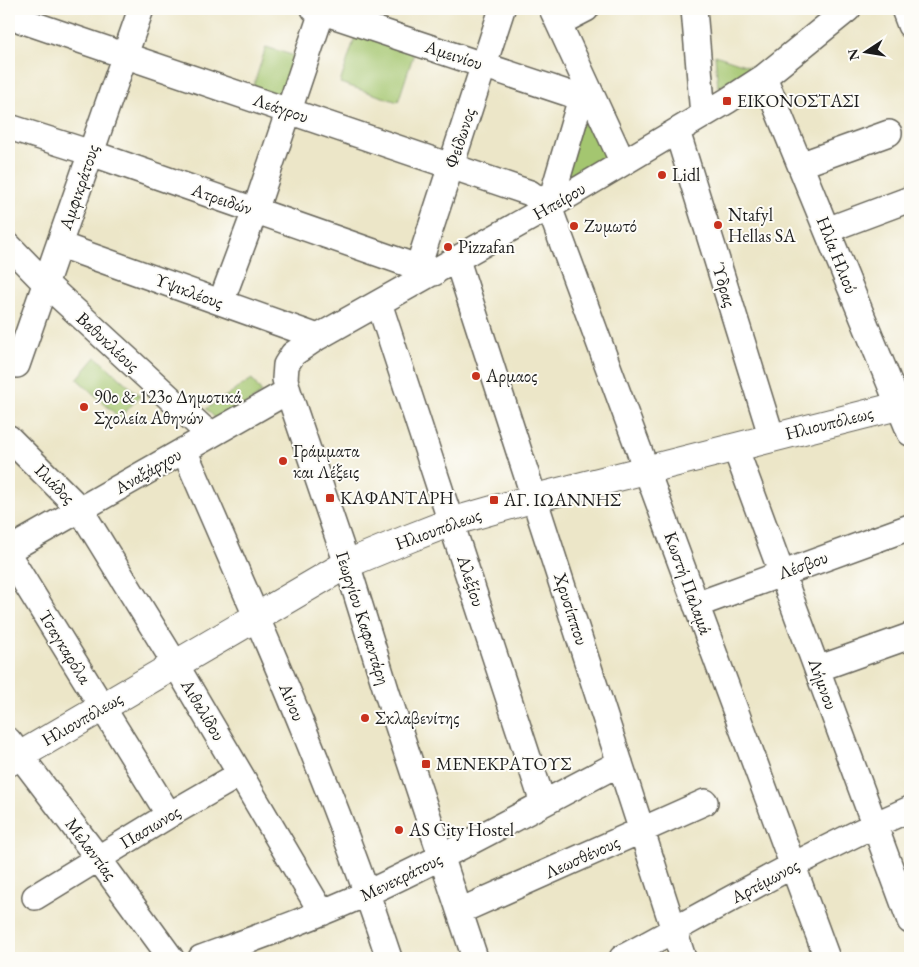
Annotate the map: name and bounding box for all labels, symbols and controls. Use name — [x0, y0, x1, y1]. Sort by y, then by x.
north arrow — [842, 28, 892, 78]
street label: Αμεινίου — [422, 34, 486, 75]
text: N — [843, 47, 863, 62]
street label: Λεάγρου — [250, 87, 312, 128]
place label: ΕΙΚΟΝΟΣΤΑΣΙ — [737, 89, 860, 112]
marker: ΕΙΚΟΝΟΣΤΑΣΙ — [721, 95, 733, 107]
street label: Φείδωνος — [439, 105, 480, 171]
street label: Αμφικράτους — [53, 141, 104, 234]
place label: Lidl — [672, 163, 700, 186]
marker: Lidl — [656, 169, 668, 181]
street label: Ηπείρου — [528, 176, 589, 225]
street label: Ατρειδών — [188, 177, 256, 220]
place label: Ntafyl Hellas SA — [728, 203, 796, 247]
street label: Ηλία Ηλιού — [812, 213, 863, 297]
place label: Ζυμωτό — [584, 214, 637, 237]
marker: Ntafyl Hellas SA — [712, 219, 724, 231]
marker: Ζυμωτό — [568, 220, 580, 232]
place label: Pizzafan — [458, 235, 516, 258]
marker: Pizzafan — [442, 241, 454, 253]
street label: Ύδρας — [707, 259, 742, 310]
street label: Υψικλέους — [152, 267, 227, 314]
street label: Βαθυκλέους — [72, 307, 145, 377]
place label: Αρμαος — [485, 364, 537, 387]
marker: Αρμαος — [470, 370, 482, 382]
place label: 90ο & 123ο Δημοτικά Σχολεία Αθηνών — [94, 385, 242, 429]
marker: 90ο & 123ο Δημοτικά Σχολεία Αθηνών — [78, 401, 90, 413]
street label: Ηλιουπόλεως — [783, 401, 875, 445]
place label: Γράμματα και Λέξεις — [293, 439, 360, 483]
street label: Αναξάρχου — [109, 442, 185, 499]
marker: Γράμματα και Λέξεις — [277, 455, 289, 467]
street label: Ιλιάδος — [30, 459, 80, 509]
place label: ΚΑΦΑΝΤΑΡΗ — [340, 486, 454, 509]
place label: ΑΓ. ΙΩΑΝΝΗΣ — [503, 488, 621, 511]
marker: ΚΑΦΑΝΤΑΡΗ — [324, 492, 336, 504]
marker: ΑΓ. ΙΩΑΝΝΗΣ — [488, 494, 500, 506]
street label: Ηλιουπόλεως — [392, 502, 484, 555]
street label: Κωστή Παλαμά — [659, 528, 718, 638]
street label: Λέσβου — [774, 545, 831, 584]
street label: Γεωργίου Καφαντάρη — [331, 548, 396, 687]
street label: Αλεξίου — [452, 551, 491, 610]
street label: Χρυσίππου — [549, 569, 594, 648]
street label: Τσαγκαρόλα — [34, 605, 98, 689]
street label: Λήμνου — [803, 654, 843, 713]
street label: Αιθαλίδου — [176, 674, 231, 745]
street label: Αίνου — [274, 678, 311, 724]
street label: Ηλιουπόλεως — [37, 686, 126, 751]
place label: Σκλαβενίτης — [375, 706, 460, 729]
marker: Σκλαβενίτης — [359, 712, 371, 724]
place label: ΜΕΝΕΚΡΑΤΟΥΣ — [436, 752, 572, 775]
marker: ΜΕΝΕΚΡΑΤΟΥΣ — [420, 758, 432, 770]
street label: Πασιωνος — [115, 800, 184, 854]
street label: Μελαντίας — [61, 813, 122, 884]
place label: AS City Hostel — [408, 818, 514, 841]
marker: AS City Hostel — [393, 824, 405, 836]
street label: Λεωσθένους — [540, 830, 623, 884]
street label: Μενεκράτους — [356, 847, 446, 906]
street label: Αρτέμωνος — [726, 853, 803, 909]

